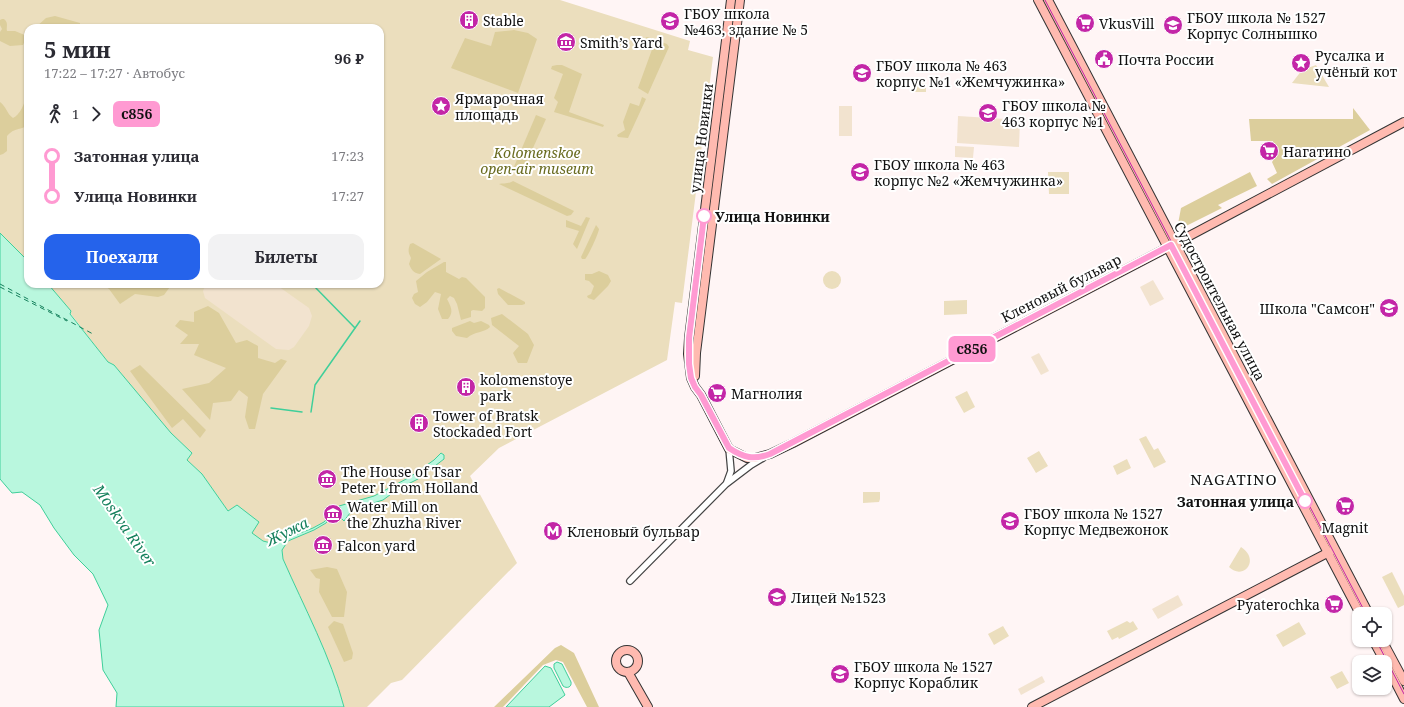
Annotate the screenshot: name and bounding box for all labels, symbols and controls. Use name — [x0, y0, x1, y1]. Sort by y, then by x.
place label: ГБОУ школа №463, здание № 5 — [684, 4, 808, 39]
place label: ГБОУ школа № 1527 Корпус Солнышко — [1187, 8, 1326, 43]
building icon: Stable — [458, 9, 480, 31]
school or university icon: ГБОУ школа №463, здание № 5 — [659, 10, 681, 32]
place label: Stable — [483, 11, 524, 30]
supermarket icon: VkusVill — [1074, 12, 1096, 34]
place label: VkusVill — [1099, 14, 1155, 33]
school or university icon: ГБОУ школа № 1527 Корпус Солнышко — [1162, 14, 1184, 36]
museum icon: Smith’s Yard — [555, 31, 577, 53]
place label: Smith’s Yard — [580, 33, 663, 52]
text: 5 мин — [44, 34, 111, 64]
place label: Русалка и учёный кот — [1315, 46, 1398, 81]
text: 96 ₽ — [334, 48, 364, 68]
public building icon: Почта России — [1093, 48, 1115, 70]
place label: Почта России — [1118, 50, 1214, 69]
place icon: Русалка и учёный кот — [1290, 52, 1312, 74]
place label: ГБОУ школа № 463 корпус №1 «Жемчужинка» — [876, 56, 1065, 91]
school or university icon: ГБОУ школа № 463 корпус №1 «Жемчужинка» — [851, 62, 873, 84]
text: 17:22 – 17:27 · Автобус — [44, 64, 185, 82]
street label: улица Новинки — [685, 82, 717, 194]
place label: Ярмарочная площадь — [454, 89, 544, 124]
place icon: Ярмарочная площадь — [430, 95, 452, 117]
place label: ГБОУ школа № 463 корпус №1 — [1002, 96, 1106, 131]
school or university icon: ГБОУ школа № 463 корпус №1 — [977, 102, 999, 124]
icon: walk — [44, 103, 66, 125]
icon: forward — [85, 103, 107, 125]
text: с856 — [121, 104, 152, 123]
text: 1 — [72, 105, 79, 123]
supermarket icon: Нагатино — [1258, 140, 1280, 162]
place label: Нагатино — [1283, 142, 1351, 161]
park label: Kolomenskoe open-air museum — [480, 143, 594, 178]
text: Затонная улица — [74, 146, 199, 166]
text: 17:23 — [331, 147, 364, 165]
place label: ГБОУ школа № 463 корпус №2 «Жемчужинка» — [874, 155, 1063, 190]
school or university icon: ГБОУ школа № 463 корпус №2 «Жемчужинка» — [849, 161, 871, 183]
text: Улица Новинки — [74, 186, 197, 206]
text: 17:27 — [331, 187, 364, 205]
place label: Улица Новинки — [715, 207, 830, 226]
marker: Улица Новинки — [696, 208, 712, 224]
street label: Судостроительная улица — [1170, 218, 1270, 384]
button: Поехали — [44, 234, 200, 280]
button: Билеты — [208, 234, 364, 280]
street label: Кленовый бульвар — [998, 249, 1124, 327]
school or university icon: Школа "Самсон" — [1378, 297, 1400, 319]
place label: Школа "Самсон" — [1260, 299, 1375, 318]
line badge: с856 — [944, 336, 1000, 362]
text: с856 — [956, 339, 988, 358]
place label: kolomenstoye park — [480, 370, 573, 405]
building icon: kolomenstoye park — [455, 376, 477, 398]
supermarket icon: Магнолия — [706, 382, 728, 404]
place label: Магнолия — [731, 384, 803, 403]
place label: Tower of Bratsk Stockaded Fort — [433, 406, 539, 441]
building icon: Tower of Bratsk Stockaded Fort — [408, 412, 430, 434]
place label: The House of Tsar Peter I from Holland — [341, 462, 479, 497]
museum icon: The House of Tsar Peter I from Holland — [316, 468, 338, 490]
district label: NAGATINO — [1190, 469, 1278, 489]
water label: Moskva River — [89, 479, 161, 571]
place label: Затонная улица — [1177, 492, 1294, 511]
marker: Затонная улица — [1297, 493, 1313, 509]
supermarket icon: Magnit — [1334, 495, 1356, 517]
place label: Water Mill on the Zhuzha River — [347, 497, 462, 532]
museum icon: Water Mill on the Zhuzha River — [322, 503, 344, 525]
place label: ГБОУ школа № 1527 Корпус Медвежонок — [1024, 504, 1169, 539]
school or university icon: ГБОУ школа № 1527 Корпус Медвежонок — [999, 510, 1021, 532]
water label: Жужа — [261, 512, 312, 551]
place label: Magnit — [1322, 518, 1369, 537]
metro station icon: Кленовый бульвар — [542, 520, 564, 542]
place label: Кленовый бульвар — [567, 522, 700, 541]
museum icon: Falcon yard — [312, 534, 334, 556]
place label: Falcon yard — [337, 536, 416, 555]
school or university icon: Лицей №1523 — [766, 586, 788, 608]
place label: Лицей №1523 — [791, 588, 886, 607]
supermarket icon: Pyaterochka — [1323, 593, 1345, 615]
place label: Pyaterochka — [1237, 595, 1320, 614]
map controls — [1352, 607, 1392, 695]
button: locate — [1352, 607, 1392, 647]
button: layers — [1352, 655, 1392, 695]
place label: ГБОУ школа № 1527 Корпус Кораблик — [854, 657, 993, 692]
school or university icon: ГБОУ школа № 1527 Корпус Кораблик — [829, 663, 851, 685]

